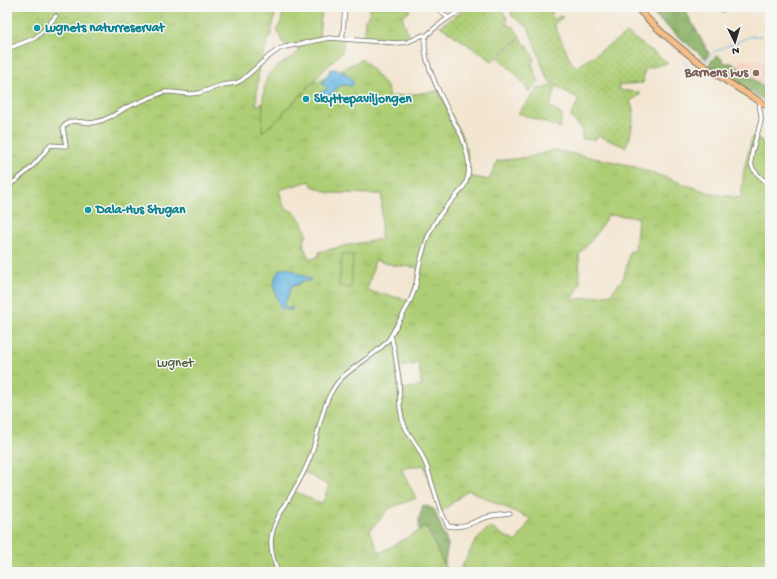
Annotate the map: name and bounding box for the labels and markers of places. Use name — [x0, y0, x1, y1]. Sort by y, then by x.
place label: Lugnets naturreservat — [45, 21, 166, 36]
marker: Lugnets naturreservat — [32, 23, 42, 33]
place label: Barnens hus — [684, 66, 749, 81]
marker: Barnens hus — [751, 68, 761, 78]
place label: Skyttepaviljongen — [314, 92, 412, 108]
marker: Skyttepaviljongen — [301, 94, 311, 104]
place label: Dala-Hus Stugan — [95, 203, 186, 218]
marker: Dala-Hus Stugan — [83, 205, 93, 215]

